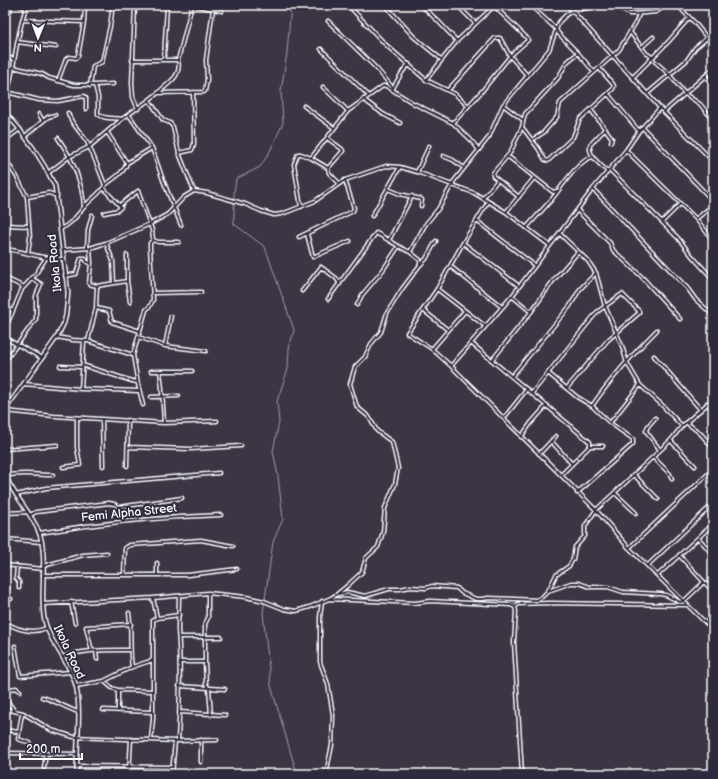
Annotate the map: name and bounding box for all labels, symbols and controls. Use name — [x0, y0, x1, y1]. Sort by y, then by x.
north arrow — [18, 18, 58, 58]
text: N — [34, 41, 42, 54]
street label: Ikola Road — [45, 233, 65, 293]
street label: Femi Alpha Street — [80, 500, 178, 525]
street label: Ikola Road — [50, 623, 88, 681]
scale bar — [20, 735, 82, 761]
text: 200 m — [26, 742, 60, 757]

